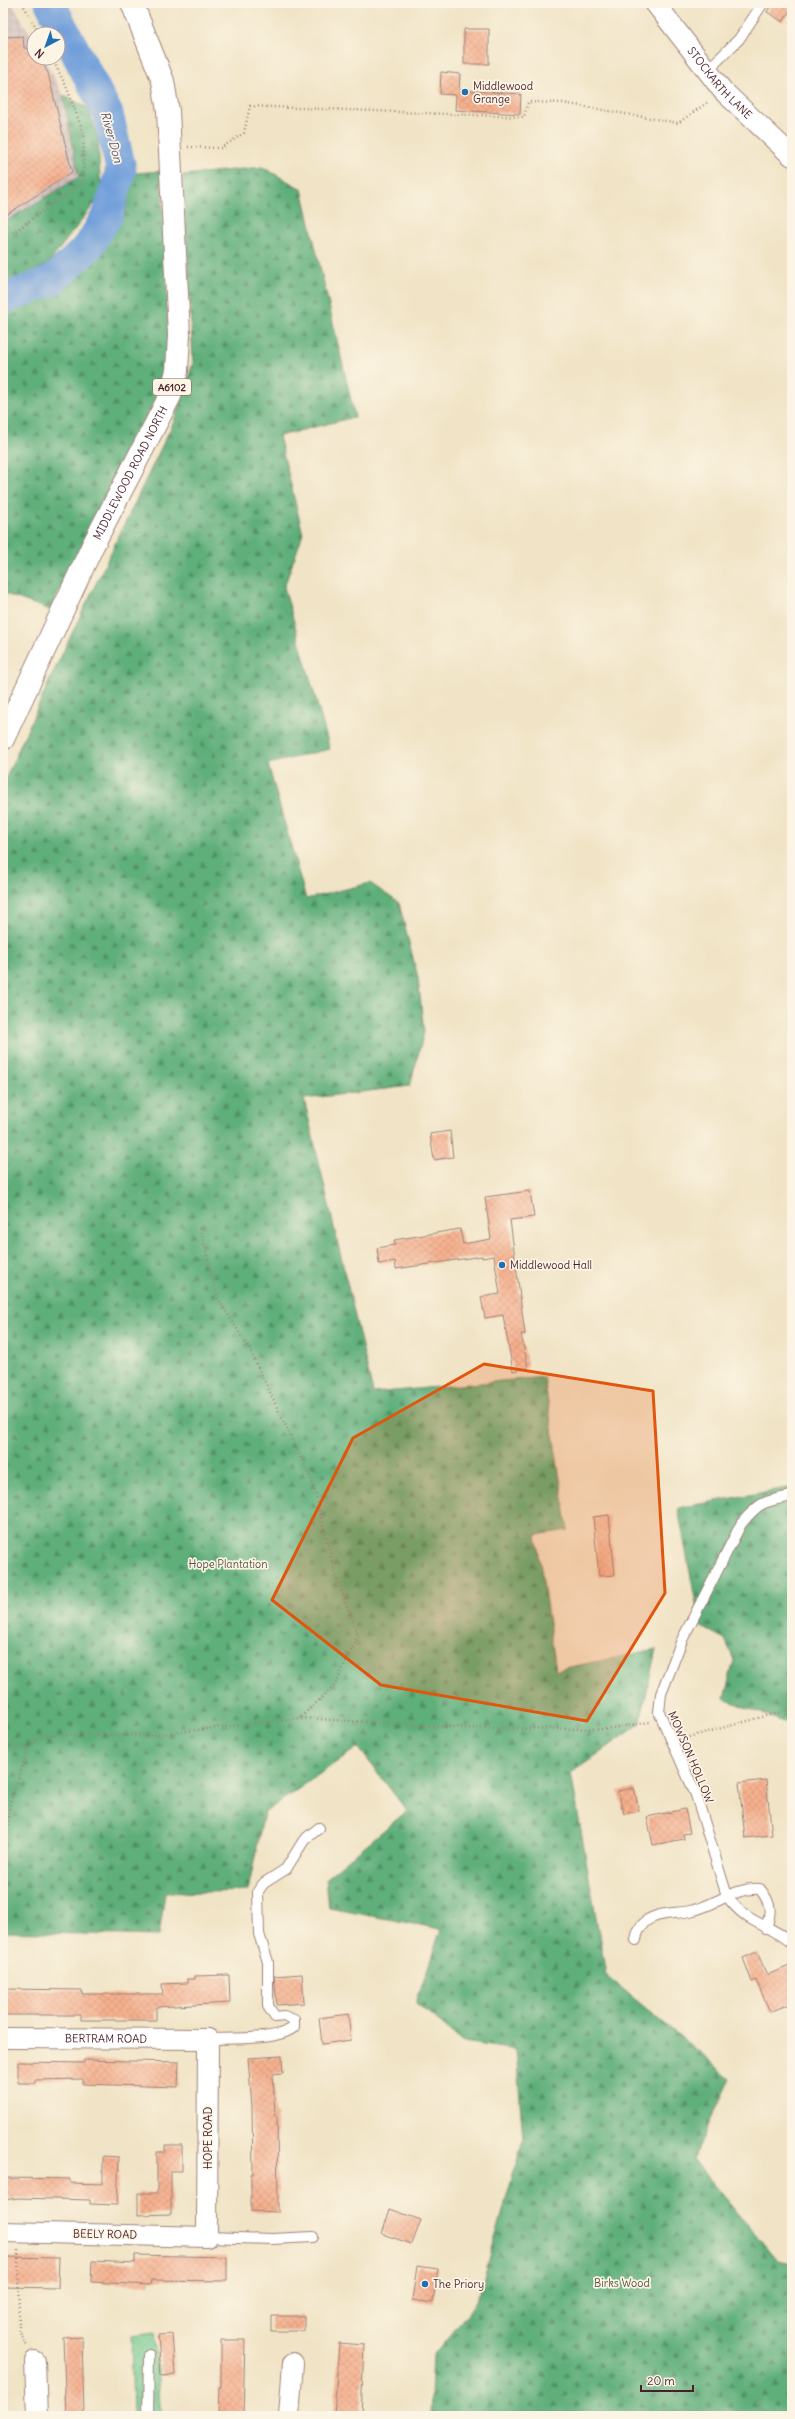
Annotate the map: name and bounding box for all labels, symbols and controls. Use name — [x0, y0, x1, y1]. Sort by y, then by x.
north arrow — [26, 26, 66, 66]
street label: STOCKARTH LANE — [684, 44, 755, 122]
text: N — [32, 46, 47, 61]
place label: Middlewood Grange — [473, 79, 534, 106]
marker: Middlewood Grange — [460, 87, 470, 97]
water label: River Don — [98, 110, 126, 165]
road number: A6102 — [153, 379, 191, 395]
street label: MIDDLEWOOD ROAD NORTH — [90, 404, 171, 542]
place label: Middlewood Hall — [510, 1258, 592, 1272]
marker: Middlewood Hall — [497, 1260, 507, 1270]
park label: Hope Plantation — [188, 1557, 268, 1571]
street label: MOWSON HOLLOW — [665, 1709, 717, 1805]
street label: BERTRAM ROAD — [65, 2031, 147, 2046]
street label: HOPE ROAD — [201, 2107, 215, 2169]
street label: BEELY ROAD — [73, 2226, 137, 2242]
park label: Birks Wood — [594, 2276, 650, 2290]
place label: The Priory — [433, 2277, 484, 2291]
marker: The Priory — [420, 2279, 430, 2289]
scale bar — [641, 2367, 693, 2393]
text: 20 m — [647, 2373, 675, 2388]

